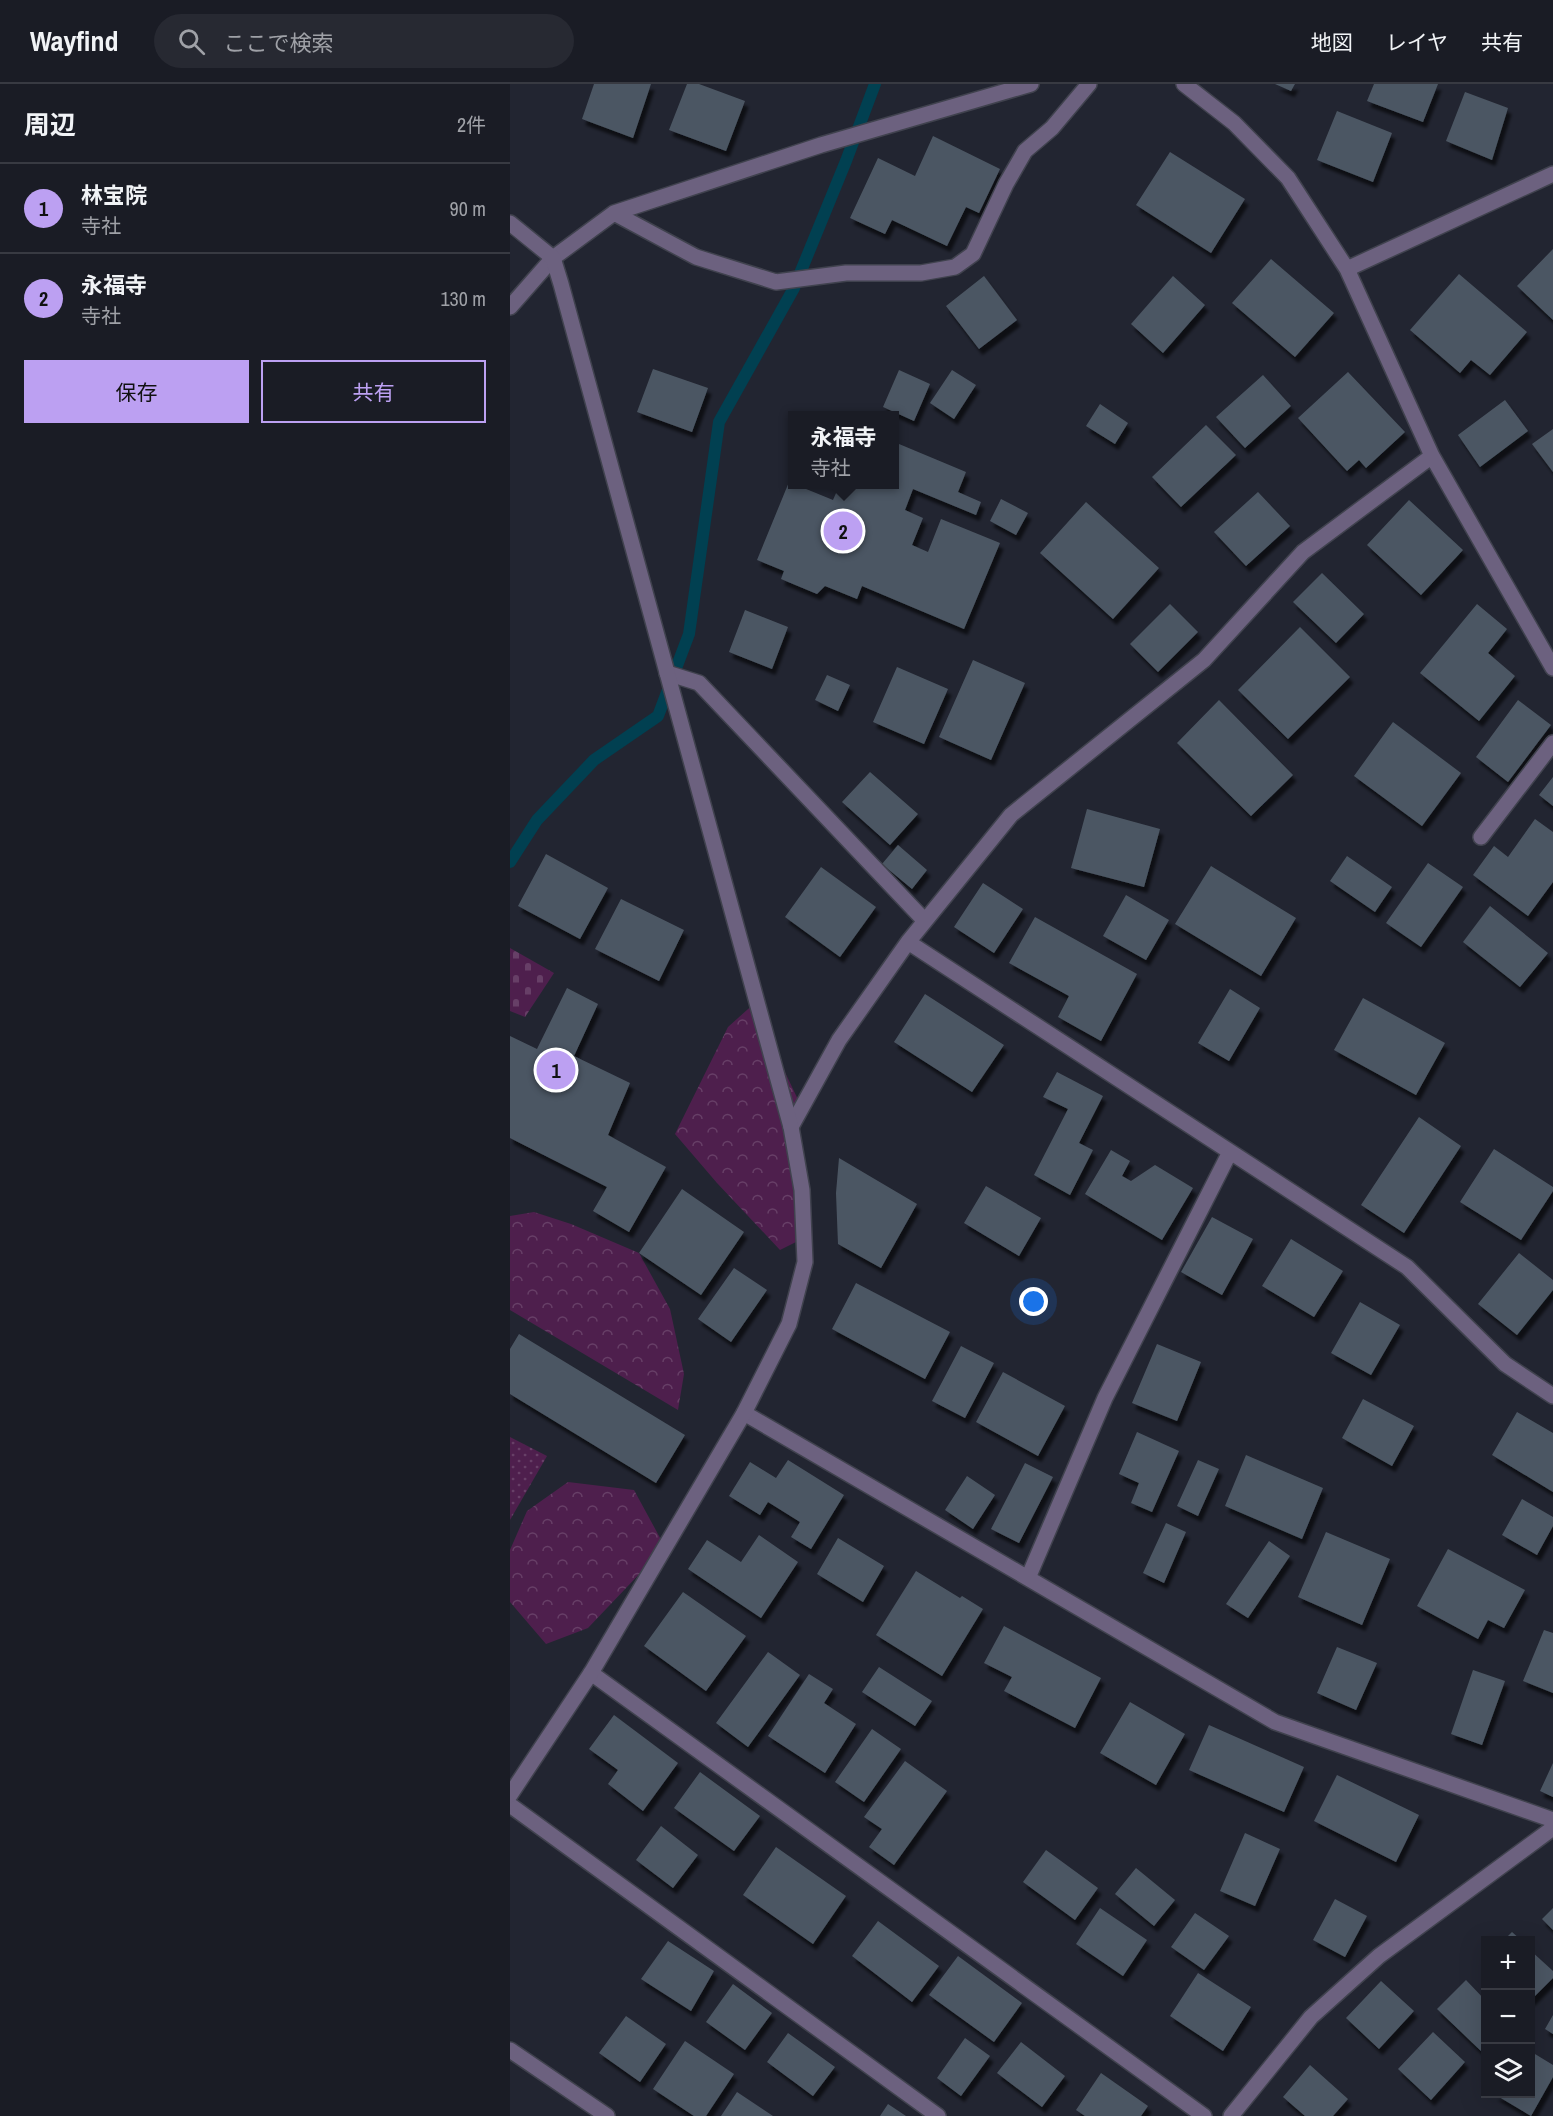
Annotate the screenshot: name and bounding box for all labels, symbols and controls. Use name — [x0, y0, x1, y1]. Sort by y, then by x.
search box — [154, 14, 574, 68]
text: Wayfind — [30, 22, 118, 60]
icon: search — [175, 25, 208, 58]
text: ここで検索 — [223, 28, 333, 58]
text: 地図 — [1311, 28, 1353, 57]
text: レイヤ — [1386, 28, 1448, 57]
text: 共有 — [1481, 28, 1523, 57]
text: 周辺 — [24, 107, 76, 142]
text: 2件 — [457, 111, 486, 138]
text: 林宝院 — [81, 180, 147, 210]
text: 1 — [39, 195, 48, 222]
text: 90 m — [450, 195, 486, 222]
text: 寺社 — [81, 212, 121, 239]
text: 永福寺 — [81, 270, 147, 300]
text: 2 — [39, 285, 48, 312]
text: 130 m — [440, 285, 486, 312]
text: 寺社 — [81, 302, 121, 329]
button: 保存 — [24, 360, 249, 423]
button: 共有 — [261, 360, 486, 423]
popup — [788, 411, 899, 489]
text: 永福寺 — [810, 422, 877, 452]
text: 寺社 — [810, 454, 850, 481]
pin: 2 — [824, 508, 862, 554]
pin: 1 — [536, 1048, 576, 1092]
your location — [1019, 1287, 1048, 1316]
map controls — [1481, 1936, 1535, 2098]
button: + — [1481, 1936, 1535, 1990]
button: − — [1481, 1990, 1535, 2044]
button: layers — [1481, 2044, 1535, 2098]

